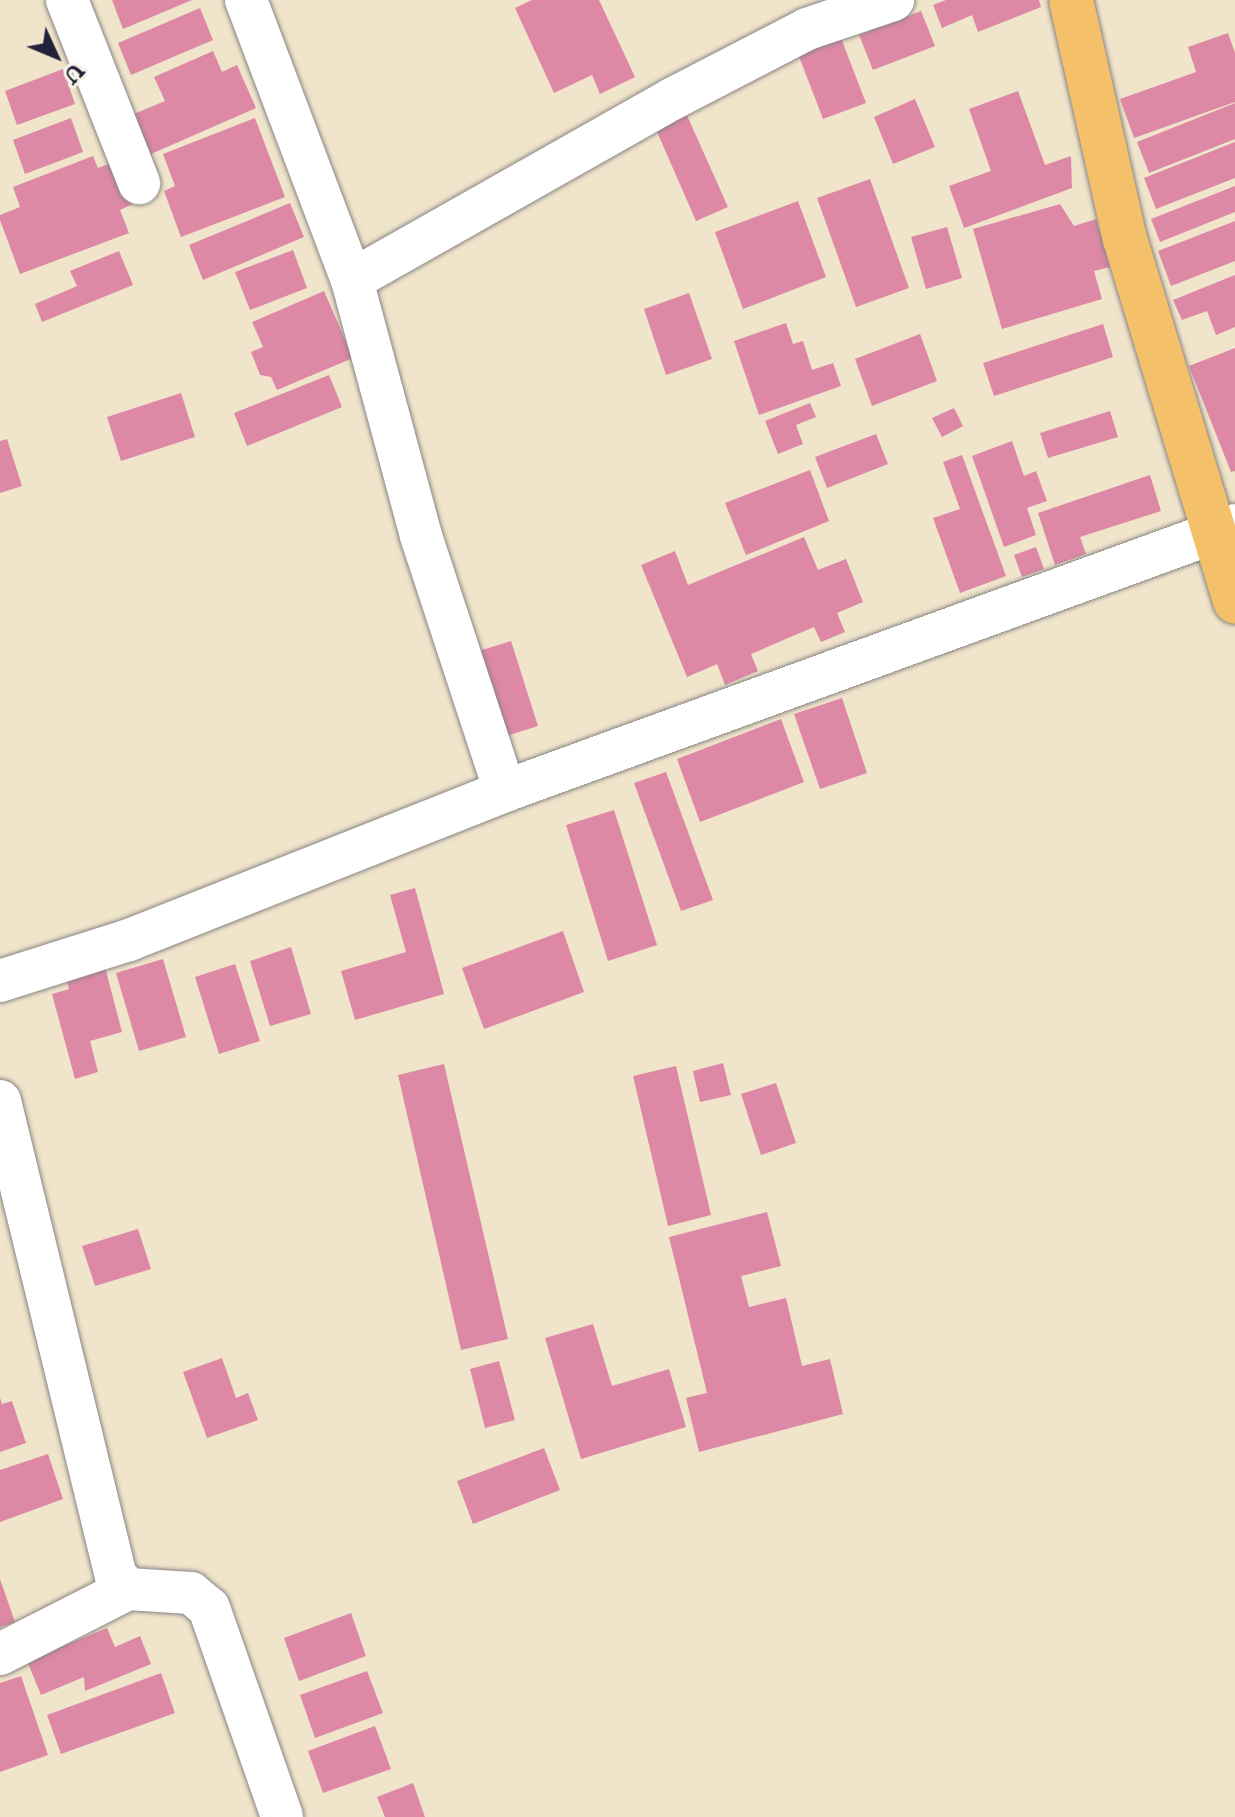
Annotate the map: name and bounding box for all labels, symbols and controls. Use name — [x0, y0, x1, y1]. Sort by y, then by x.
north arrow — [16, 16, 96, 96]
text: U — [57, 56, 90, 89]

